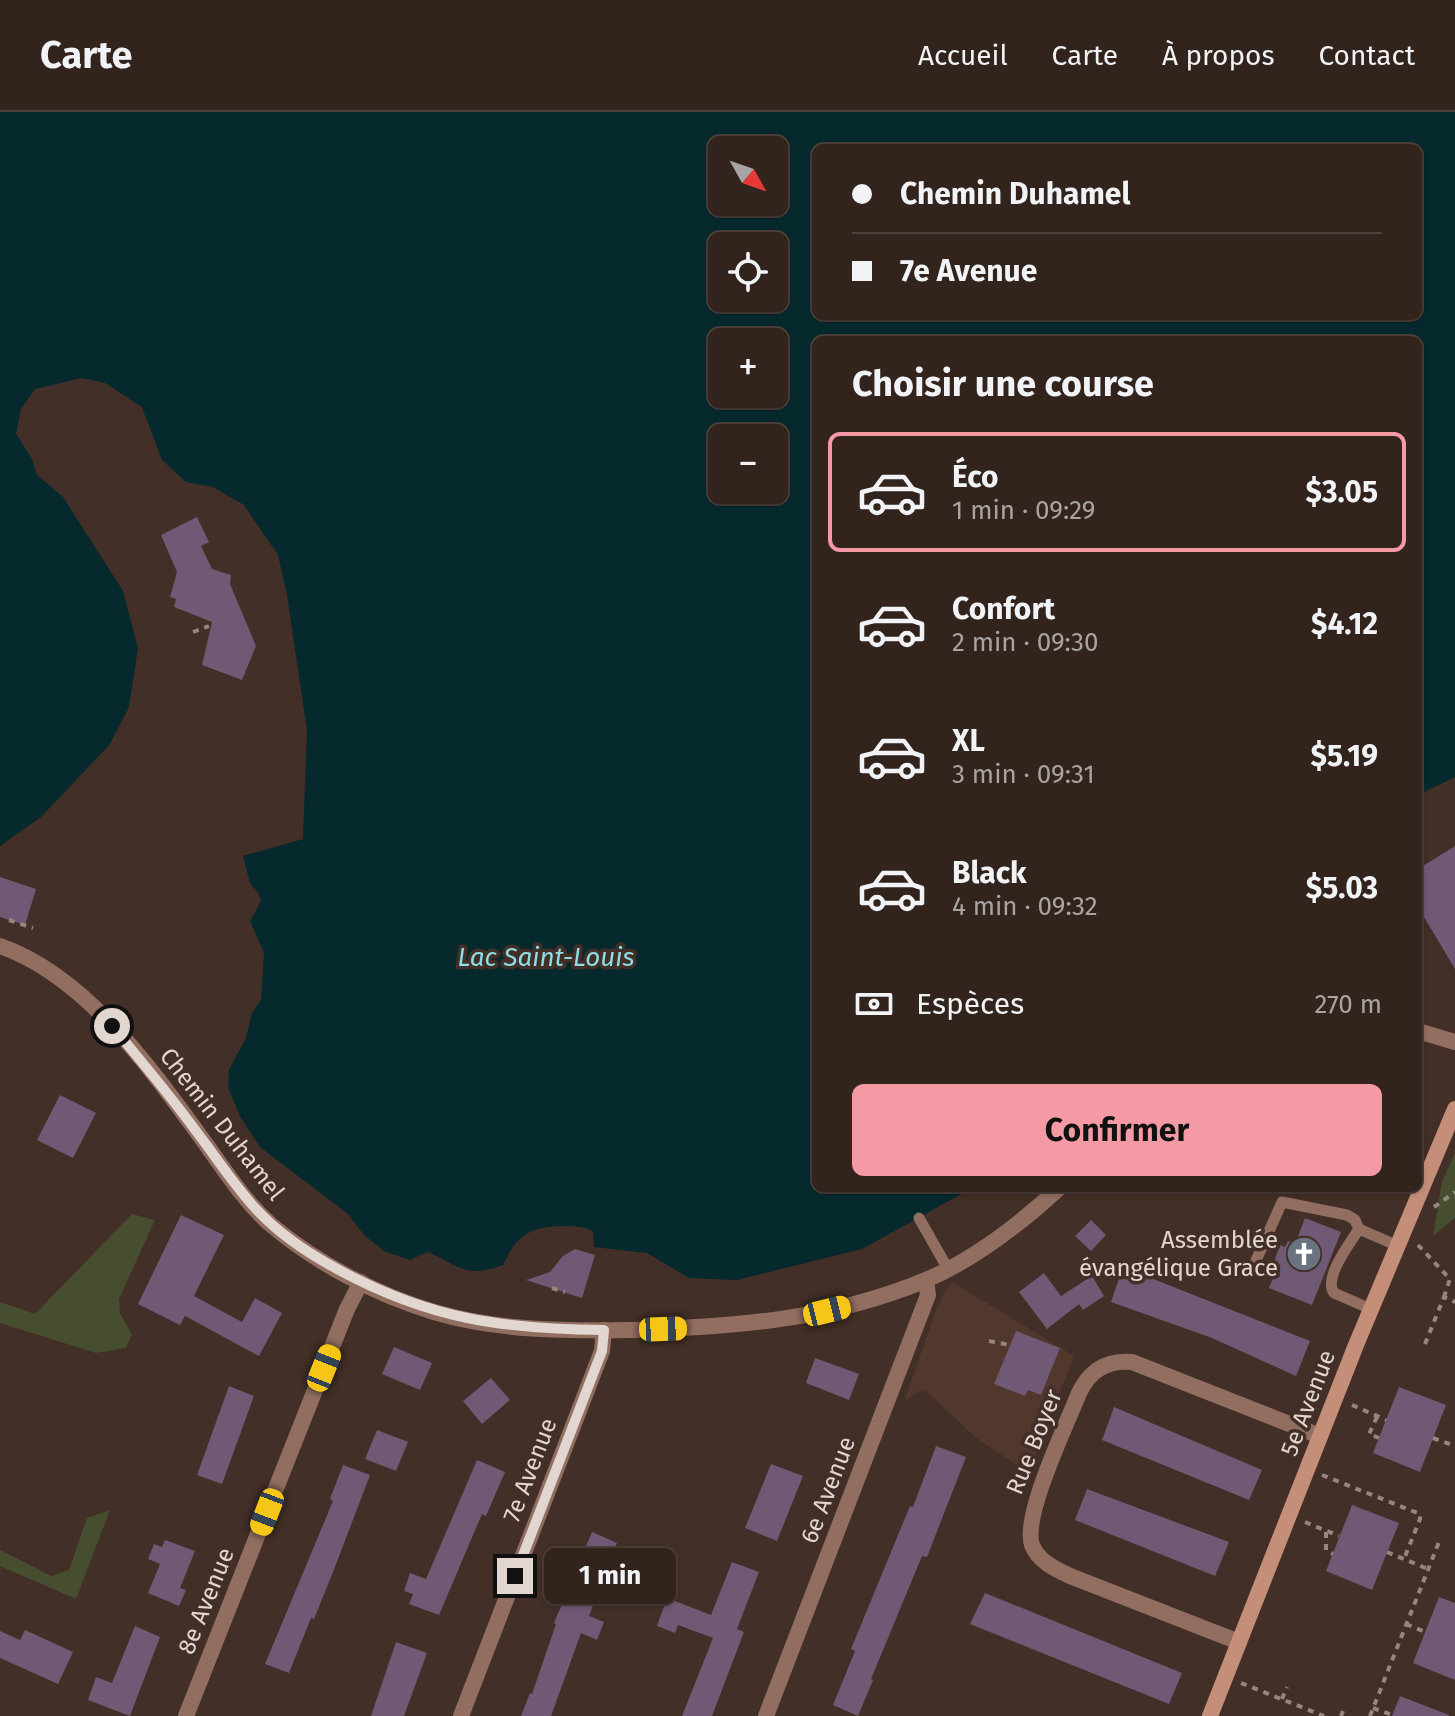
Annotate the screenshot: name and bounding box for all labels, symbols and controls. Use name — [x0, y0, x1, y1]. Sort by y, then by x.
text: Carte — [40, 32, 133, 78]
text: Accueil — [918, 39, 1008, 72]
text: Carte — [1052, 39, 1118, 72]
text: À propos — [1162, 39, 1274, 72]
text: Contact — [1318, 39, 1415, 72]
north arrow — [708, 136, 788, 216]
map controls — [708, 136, 788, 504]
text: Chemin Duhamel — [900, 176, 1130, 212]
button: locate — [708, 232, 788, 312]
text: 7e Avenue — [900, 253, 1037, 289]
button: + — [708, 328, 788, 408]
text: Choisir une course — [852, 362, 1154, 406]
button: − — [708, 424, 788, 504]
icon: car — [856, 456, 928, 528]
text: Éco — [952, 459, 998, 495]
text: $3.05 — [1306, 474, 1378, 510]
text: 1 min · 09:29 — [952, 495, 1095, 526]
icon: car — [856, 588, 928, 660]
text: Confort — [952, 591, 1055, 627]
text: $4.12 — [1311, 606, 1378, 642]
text: 2 min · 09:30 — [952, 627, 1098, 658]
icon: car — [856, 720, 928, 792]
text: XL — [952, 723, 985, 759]
text: $5.19 — [1311, 738, 1378, 774]
text: 3 min · 09:31 — [952, 759, 1095, 790]
icon: car — [856, 852, 928, 924]
text: Black — [952, 855, 1027, 891]
text: $5.03 — [1306, 870, 1378, 906]
text: 4 min · 09:32 — [952, 891, 1098, 922]
water label: Lac Saint-Louis — [458, 942, 635, 973]
icon: cash — [852, 982, 896, 1026]
text: Espèces — [916, 986, 1024, 1022]
text: 270 m — [1314, 989, 1382, 1020]
route start — [94, 1008, 130, 1044]
street label: Chemin Duhamel — [154, 1042, 290, 1206]
button: Confirmer — [852, 1084, 1382, 1176]
place label: Assemblée évangélique Grace — [1079, 1226, 1278, 1282]
church icon: Assemblée évangélique Grace — [1285, 1235, 1323, 1273]
car — [801, 1294, 853, 1328]
car — [639, 1316, 687, 1342]
car — [304, 1341, 344, 1395]
street label: 5e Avenue — [1275, 1346, 1341, 1460]
street label: Rue Boyer — [1000, 1385, 1068, 1498]
street label: 7e Avenue — [497, 1414, 563, 1526]
street label: 6e Avenue — [795, 1433, 861, 1547]
car — [247, 1485, 287, 1539]
street label: 8e Avenue — [172, 1544, 240, 1658]
callout: 1 min — [543, 1548, 675, 1604]
route end — [497, 1558, 533, 1594]
text: 1 min — [579, 1560, 641, 1591]

